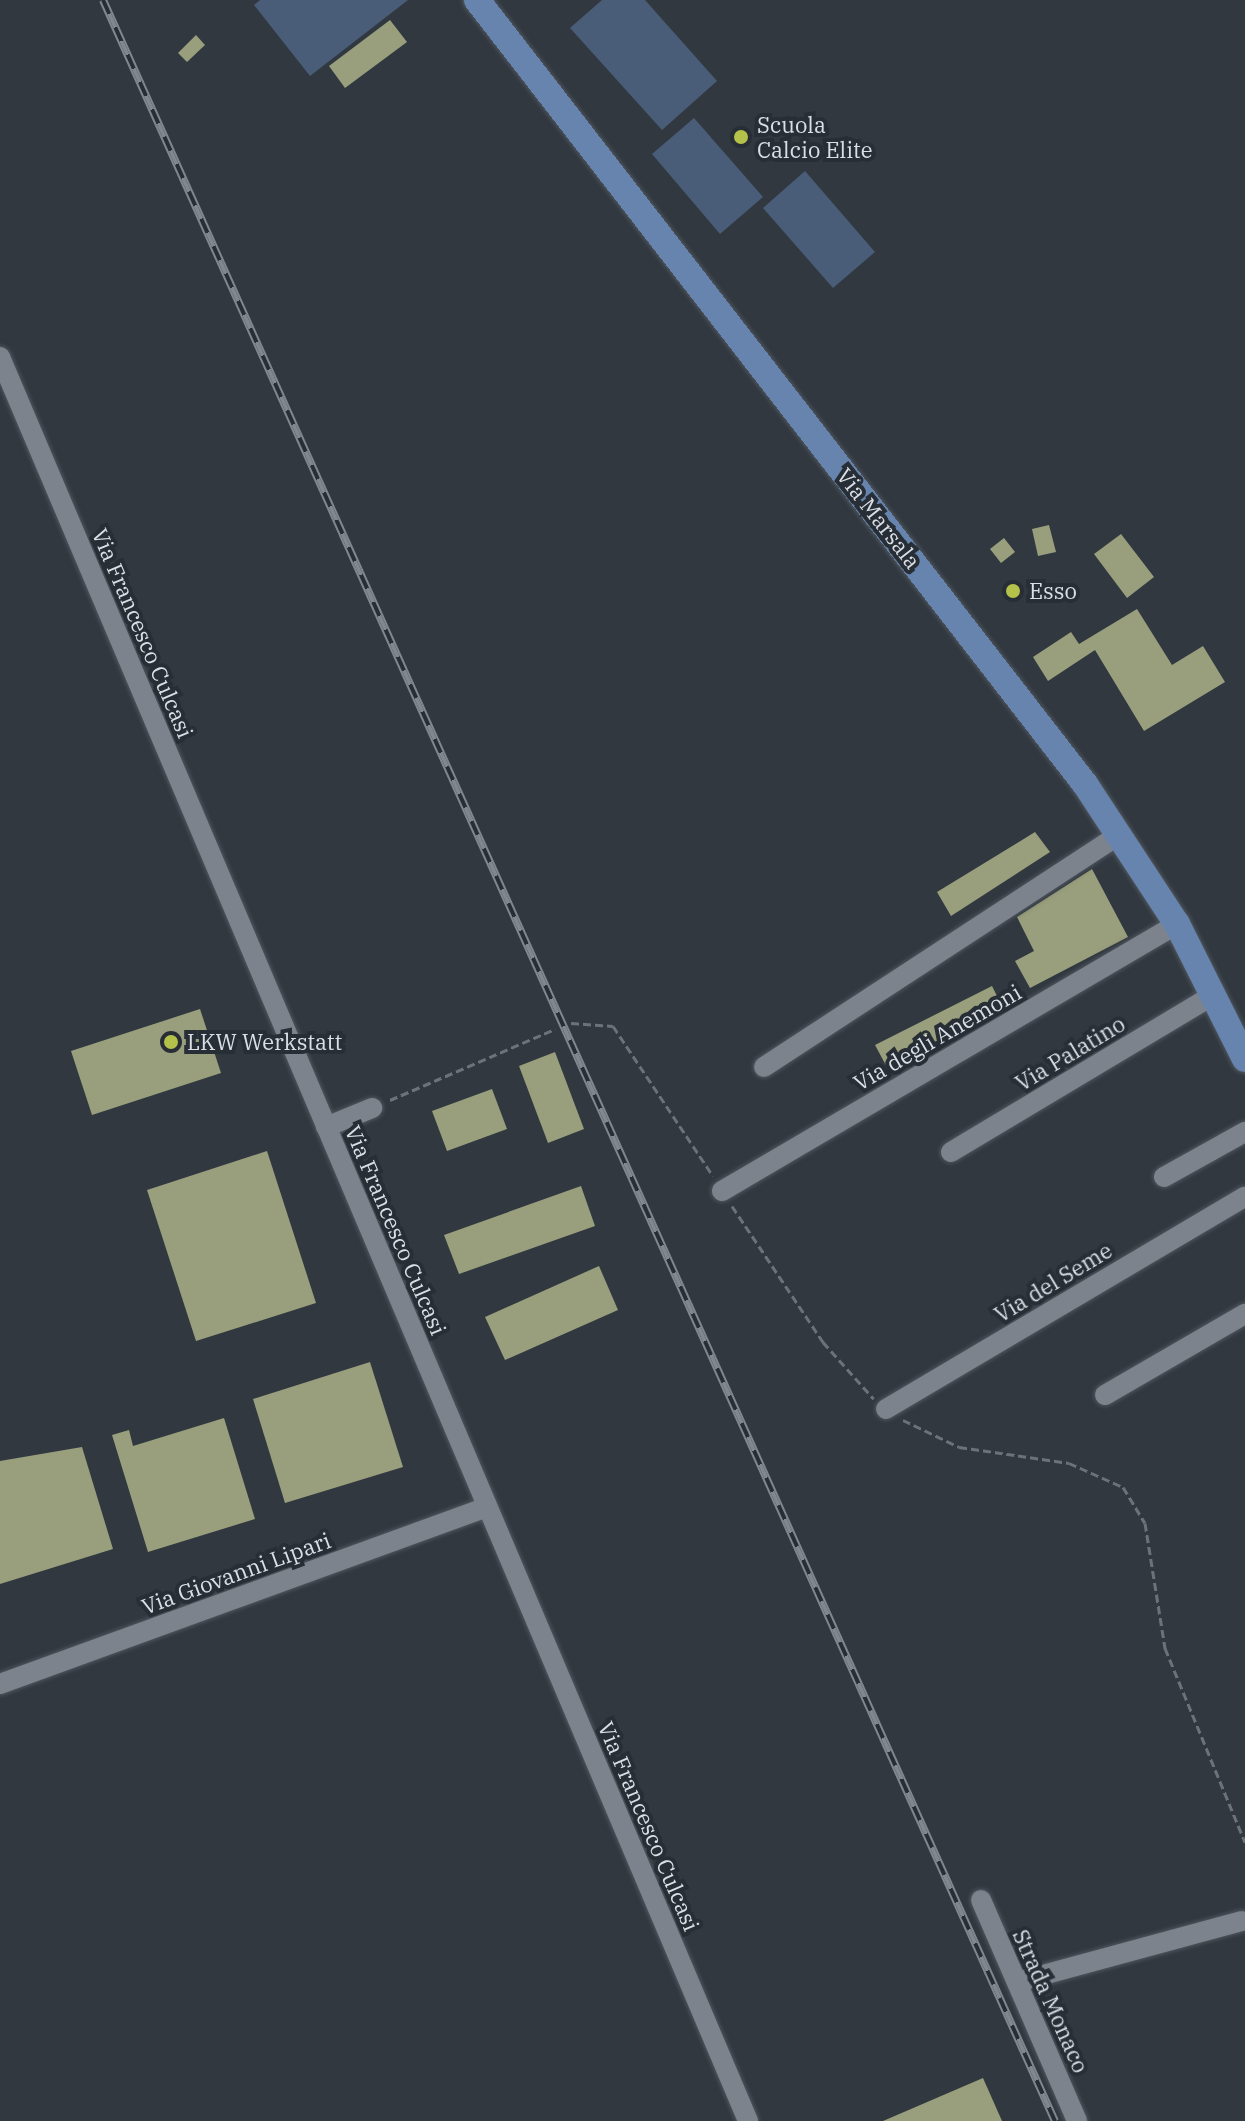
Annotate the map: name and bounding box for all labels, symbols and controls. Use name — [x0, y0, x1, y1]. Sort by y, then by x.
place label: Scuola Calcio Elite — [757, 111, 873, 162]
marker: Scuola Calcio Elite — [732, 128, 750, 146]
street label: Via Marsala — [831, 462, 927, 574]
street label: Via Francesco Culcasi — [87, 524, 199, 742]
place label: Esso — [1029, 578, 1077, 604]
marker: Esso — [1004, 582, 1022, 600]
street label: Via degli Anemoni — [848, 978, 1026, 1096]
street label: Via Palatino — [1010, 1010, 1130, 1096]
place label: LKW Werkstatt — [187, 1029, 342, 1055]
marker: LKW Werkstatt — [162, 1033, 180, 1051]
street label: Via Francesco Culcasi — [340, 1121, 452, 1339]
street label: Via del Seme — [989, 1237, 1117, 1327]
street label: Via Giovanni Lipari — [138, 1527, 334, 1619]
street label: Via Francesco Culcasi — [593, 1717, 705, 1935]
street label: Strada Monaco — [1008, 1925, 1094, 2077]

